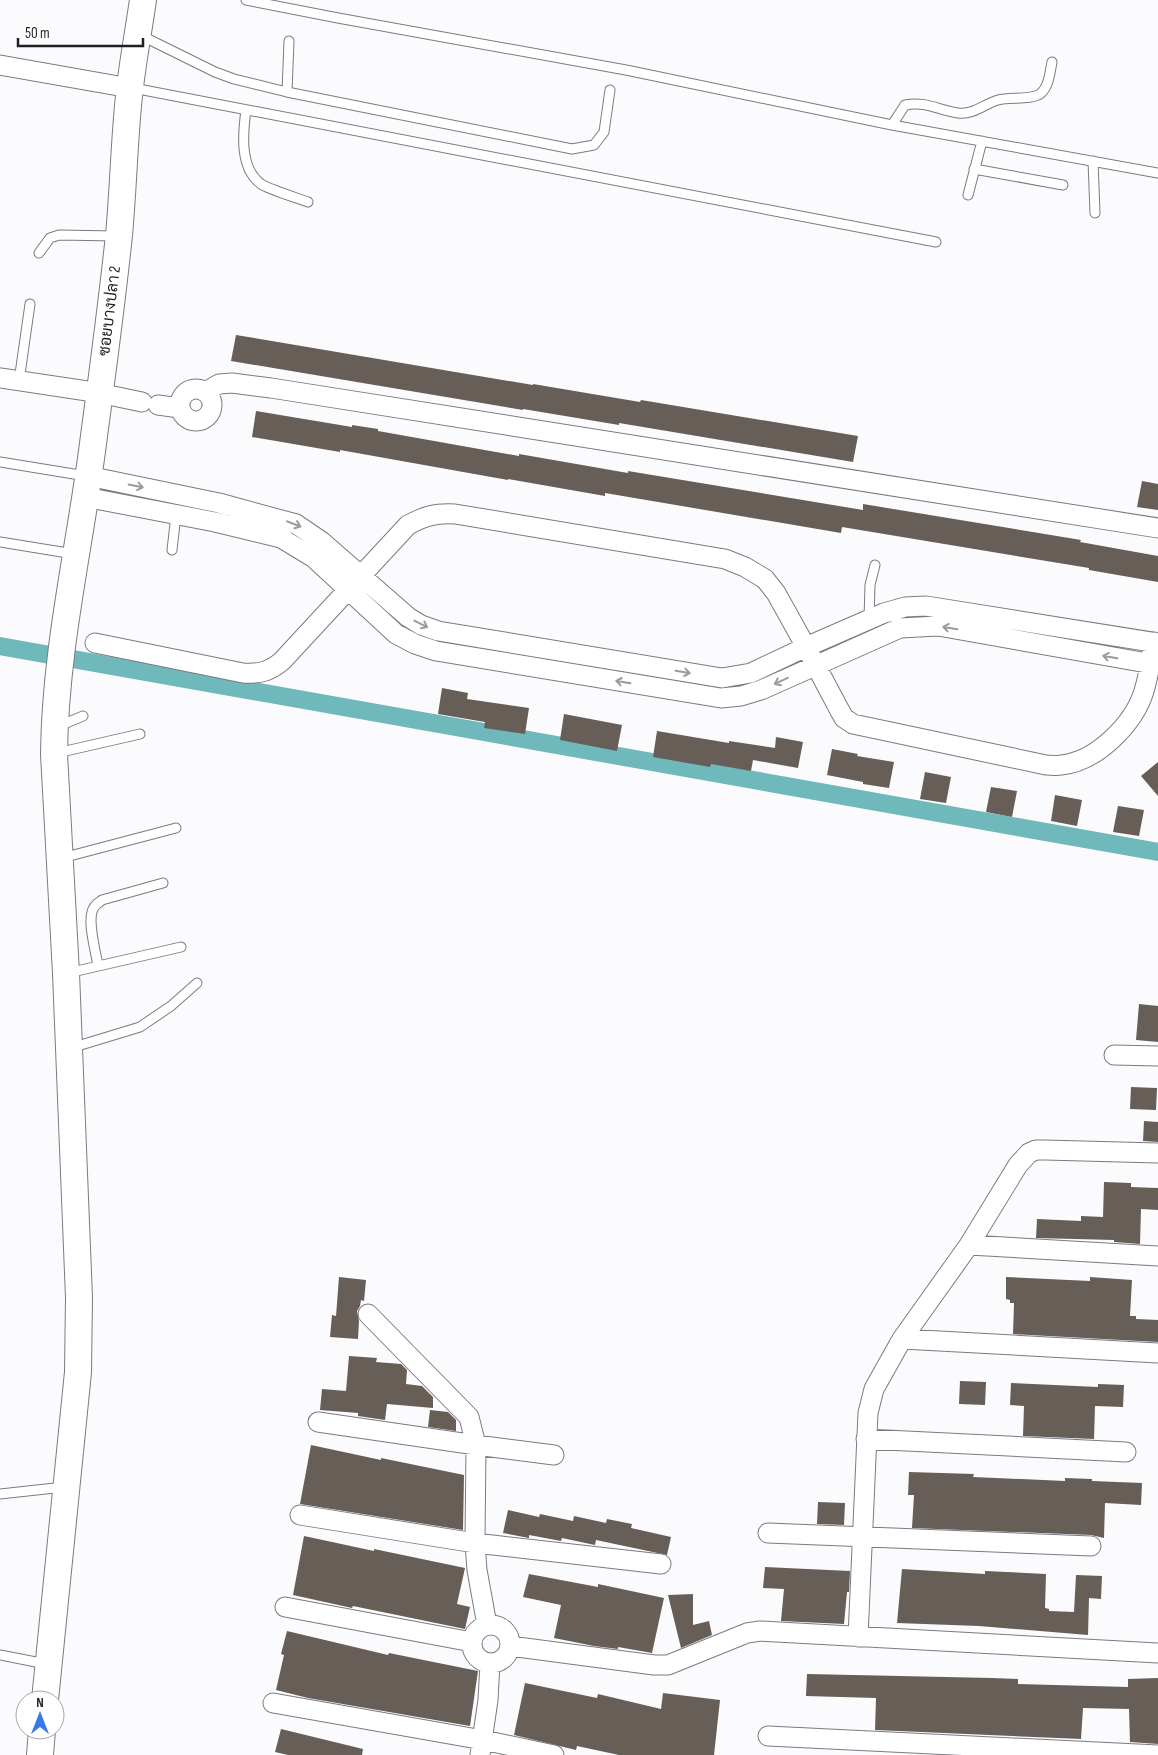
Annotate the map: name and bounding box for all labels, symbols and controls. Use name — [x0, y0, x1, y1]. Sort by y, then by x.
scale bar — [18, 15, 142, 47]
text: 50 m — [25, 24, 50, 43]
street label: ซอยบางปลา 2 — [95, 265, 125, 357]
one-way arrow — [127, 482, 143, 491]
one-way arrow — [285, 520, 301, 529]
one-way arrow — [413, 619, 428, 629]
one-way arrow — [942, 623, 958, 633]
one-way arrow — [1102, 651, 1118, 661]
one-way arrow — [675, 667, 691, 677]
one-way arrow — [616, 676, 632, 686]
one-way arrow — [774, 676, 789, 686]
north arrow — [15, 1690, 65, 1740]
text: N — [36, 1694, 44, 1711]

